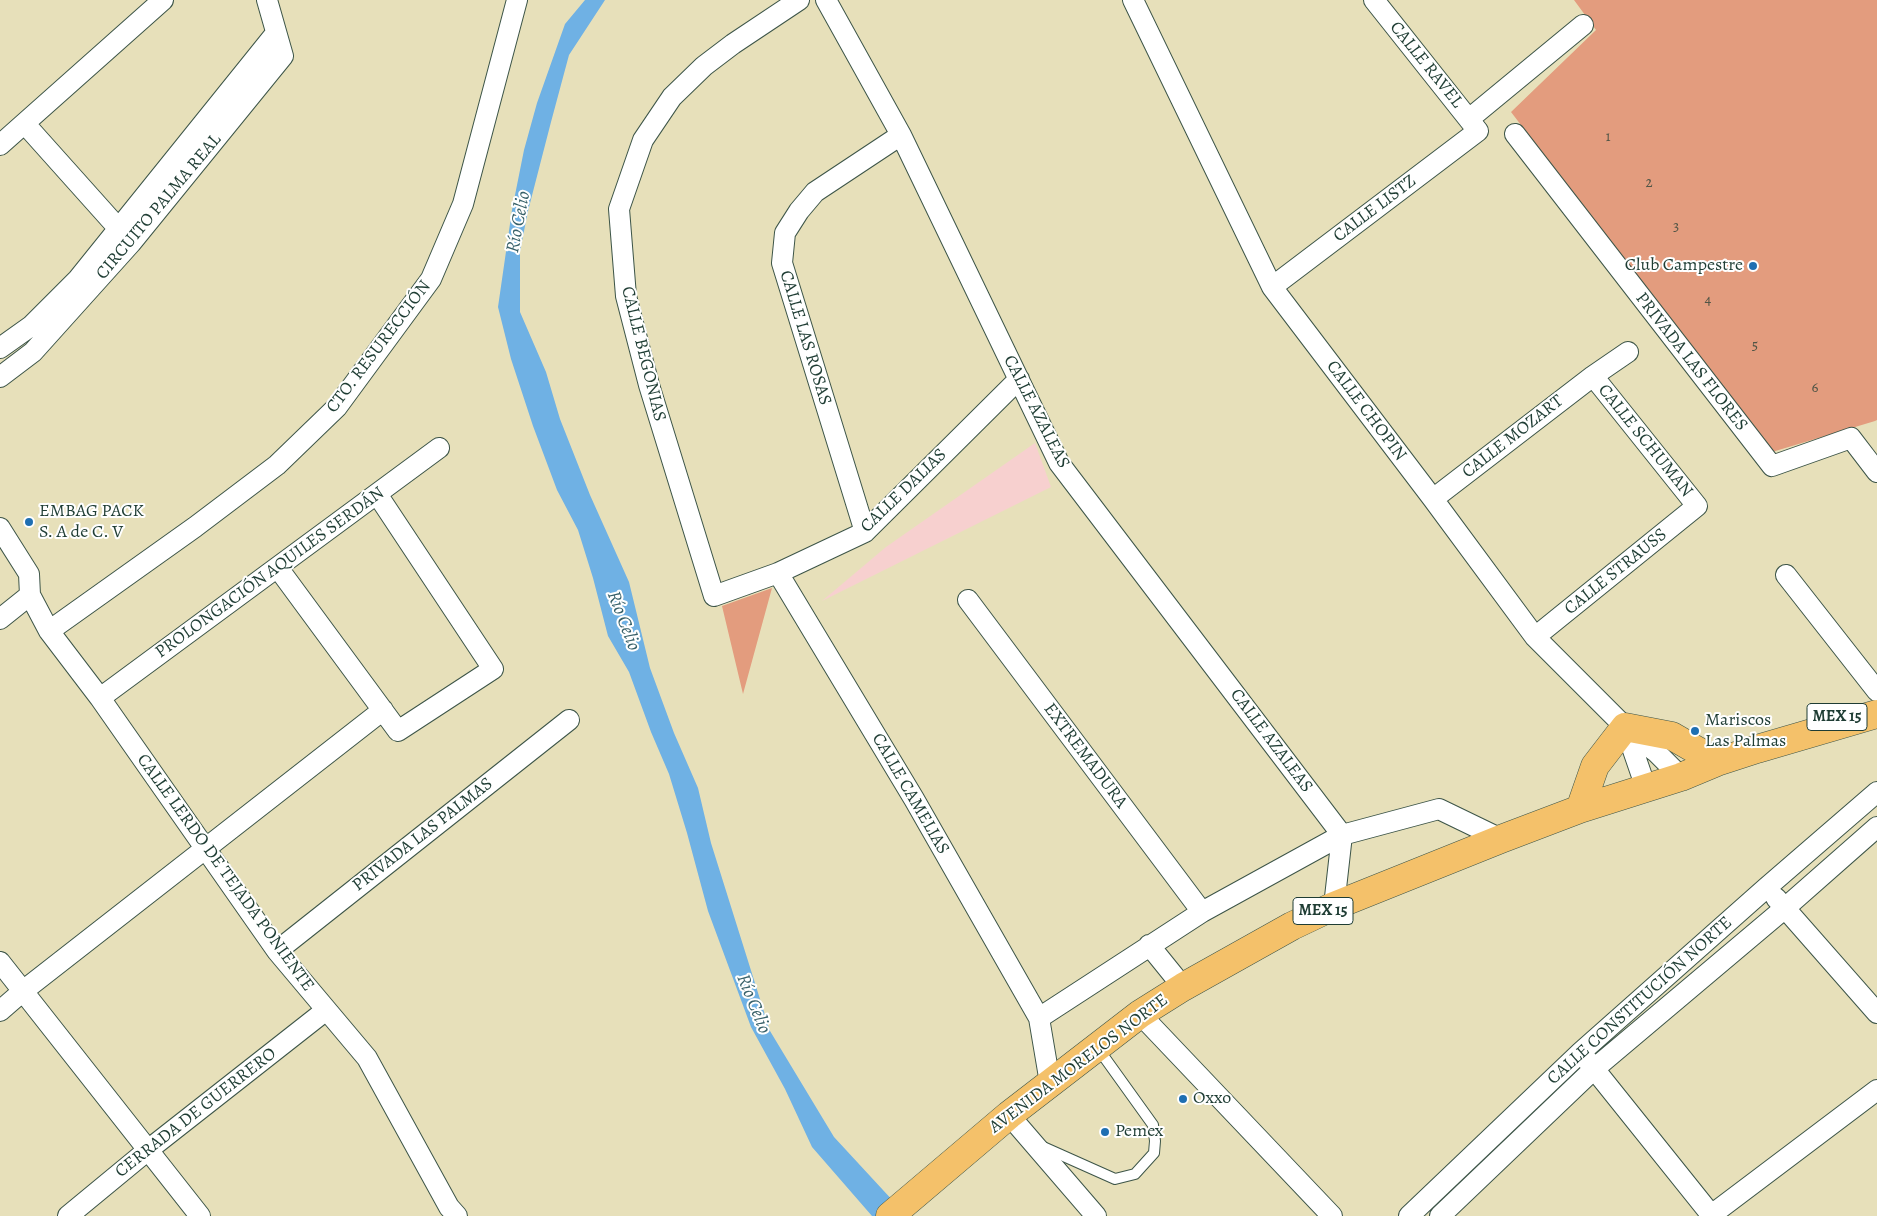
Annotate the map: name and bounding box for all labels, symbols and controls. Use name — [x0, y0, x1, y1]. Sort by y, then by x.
street label: CALLE RAVEL — [1385, 17, 1467, 113]
house number: 1 — [1605, 128, 1611, 146]
street label: CIRCUITO PALMA REAL — [92, 130, 226, 284]
street label: CALLE LISTZ — [1329, 171, 1421, 247]
house number: 2 — [1645, 174, 1653, 192]
water label: Río Celio — [502, 189, 536, 255]
house number: 3 — [1673, 218, 1679, 236]
place label: Club Campestre — [1625, 255, 1743, 277]
marker: Club Campestre — [1747, 260, 1759, 272]
street label: CALLE LAS ROSAS — [774, 268, 836, 408]
street label: CTO. RESURECCIÓN — [322, 276, 436, 418]
street label: CALLE BEGONIAS — [616, 284, 670, 424]
street label: PRIVADA LAS FLORES — [1630, 288, 1752, 436]
house number: 4 — [1705, 291, 1711, 309]
house number: 5 — [1752, 337, 1758, 355]
street label: CALLE AZALEAS — [998, 352, 1074, 472]
street label: CALLE CHOPIN — [1321, 357, 1411, 465]
house number: 6 — [1812, 379, 1818, 397]
street label: CALLE SCHUMAN — [1593, 380, 1697, 502]
street label: CALLE MOZART — [1458, 391, 1568, 483]
street label: CALLE DALIAS — [856, 444, 952, 538]
street label: PROLONGACIÓN AQUILES SERDÁN — [151, 483, 389, 663]
place label: EMBAG PACK S. A de C. V — [39, 501, 144, 544]
marker: EMBAG PACK S. A de C. V — [23, 516, 35, 528]
street label: CALLE STRAUSS — [1560, 524, 1672, 620]
water label: Río Celio — [601, 588, 645, 654]
street label: CALLE AZALEAS — [1225, 685, 1317, 797]
street label: EXTREMADURA — [1038, 699, 1132, 813]
road number: MEX 15 — [1807, 704, 1867, 730]
place label: Mariscos Las Palmas — [1705, 710, 1786, 752]
marker: Mariscos Las Palmas — [1689, 725, 1701, 737]
street label: CALLE CAMELIAS — [867, 730, 953, 858]
street label: CALLE LERDO DE TEJADA PONIENTE — [132, 750, 318, 996]
street label: PRIVADA LAS PALMAS — [348, 773, 498, 897]
road number: MEX 15 — [1293, 898, 1353, 924]
street label: CALLE CONSTITUCIÓN NORTE — [1543, 912, 1737, 1090]
water label: Río Celio — [731, 971, 775, 1037]
street label: AVENIDA MORELOS NORTE — [985, 990, 1173, 1138]
street label: CERRADA DE GUERRERO — [111, 1043, 281, 1183]
place label: Oxxo — [1193, 1088, 1231, 1110]
marker: Oxxo — [1177, 1093, 1189, 1105]
place label: Pemex — [1115, 1121, 1163, 1143]
marker: Pemex — [1099, 1126, 1111, 1138]

